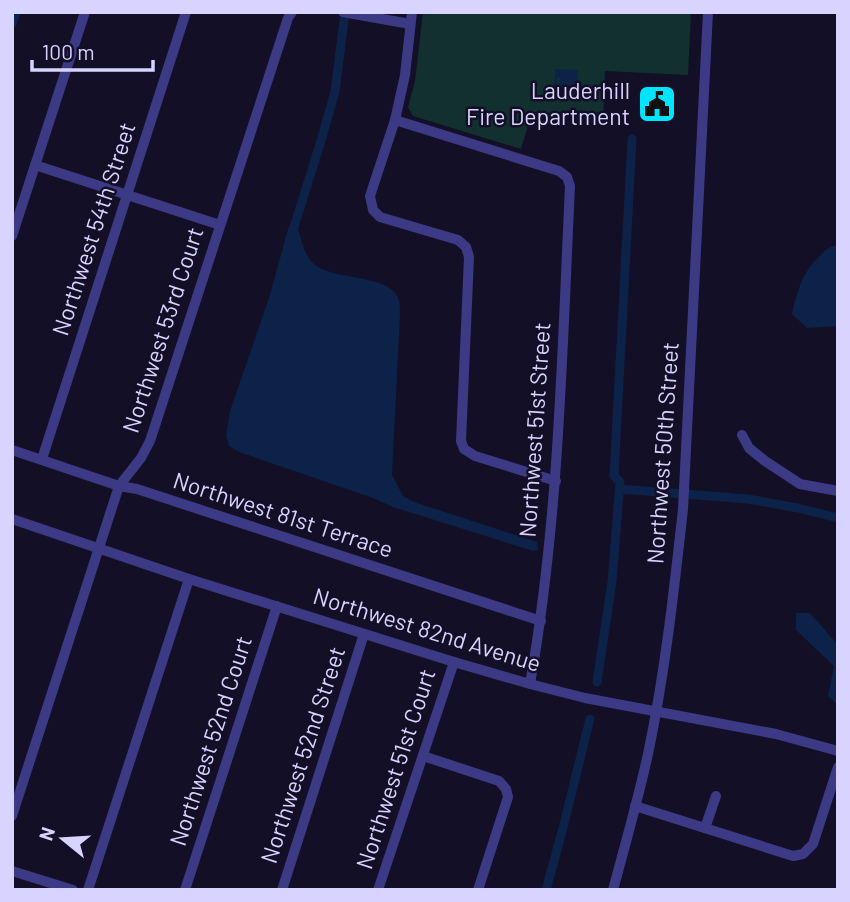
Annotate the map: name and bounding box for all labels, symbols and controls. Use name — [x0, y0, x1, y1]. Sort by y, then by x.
scale bar — [32, 28, 152, 72]
text: 100 m — [42, 39, 95, 64]
place label: Lauderhill Fire Department — [466, 76, 630, 130]
public building icon: Lauderhill Fire Department — [636, 83, 678, 125]
street label: Northwest 54th Street — [45, 119, 141, 339]
street label: Northwest 53rd Court — [116, 223, 209, 436]
street label: Northwest 51st Street — [513, 321, 555, 538]
street label: Northwest 50th Street — [640, 341, 684, 565]
street label: Northwest 81st Terrace — [170, 465, 397, 563]
street label: Northwest 82nd Avenue — [310, 581, 544, 677]
street label: Northwest 52nd Court — [163, 632, 257, 849]
street label: Northwest 52nd Street — [254, 643, 350, 866]
street label: Northwest 51st Court — [349, 665, 441, 872]
north arrow — [28, 804, 98, 874]
text: N — [33, 824, 59, 843]

